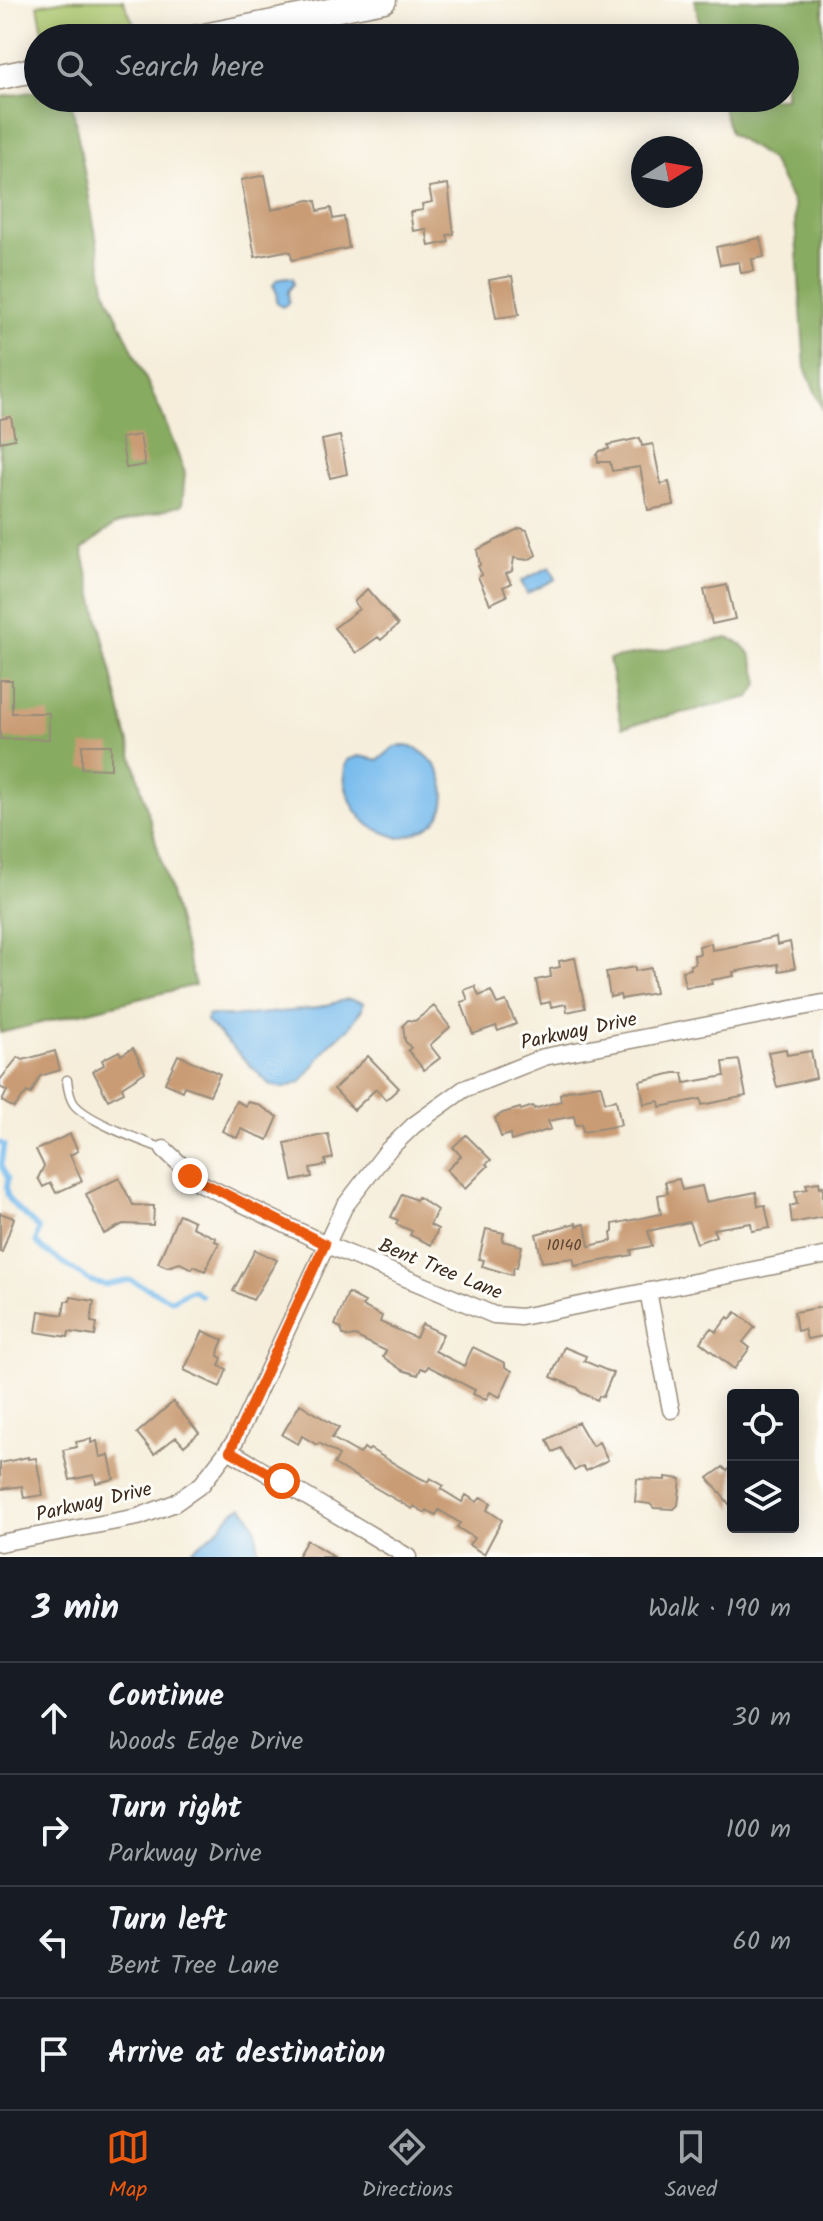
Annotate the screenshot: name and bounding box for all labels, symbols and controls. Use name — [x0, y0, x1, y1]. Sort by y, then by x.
search box — [24, 24, 799, 112]
text: Search here — [116, 44, 264, 92]
icon: search — [52, 46, 96, 90]
north arrow — [631, 136, 703, 208]
street label: Parkway Drive — [518, 1004, 640, 1060]
route end — [172, 1158, 208, 1194]
street label: Bent Tree Lane — [373, 1231, 507, 1309]
house number: 10140 — [547, 1233, 581, 1258]
map controls — [727, 1389, 799, 1533]
button: locate — [727, 1389, 799, 1461]
button: layers — [727, 1461, 799, 1533]
route start — [264, 1463, 300, 1499]
street label: Parkway Drive — [33, 1474, 155, 1532]
text: 3 min — [32, 1582, 119, 1636]
text: Walk · 190 m — [648, 1588, 791, 1630]
text: Continue — [108, 1673, 224, 1721]
icon: ahead — [32, 1696, 76, 1740]
text: 30 m — [732, 1697, 791, 1739]
text: Woods Edge Drive — [108, 1721, 303, 1763]
text: Turn right — [108, 1785, 241, 1833]
icon: right — [32, 1808, 76, 1852]
text: 100 m — [726, 1809, 791, 1851]
text: Parkway Drive — [108, 1833, 262, 1875]
text: Turn left — [108, 1897, 227, 1945]
icon: left — [32, 1920, 76, 1964]
text: 60 m — [732, 1921, 791, 1963]
text: Bent Tree Lane — [108, 1945, 279, 1987]
text: Arrive at destination — [108, 2030, 385, 2078]
icon: arrive — [32, 2032, 76, 2076]
tab: Map — [106, 2125, 150, 2208]
tab: Directions — [362, 2125, 453, 2208]
tab: Saved — [665, 2125, 717, 2208]

